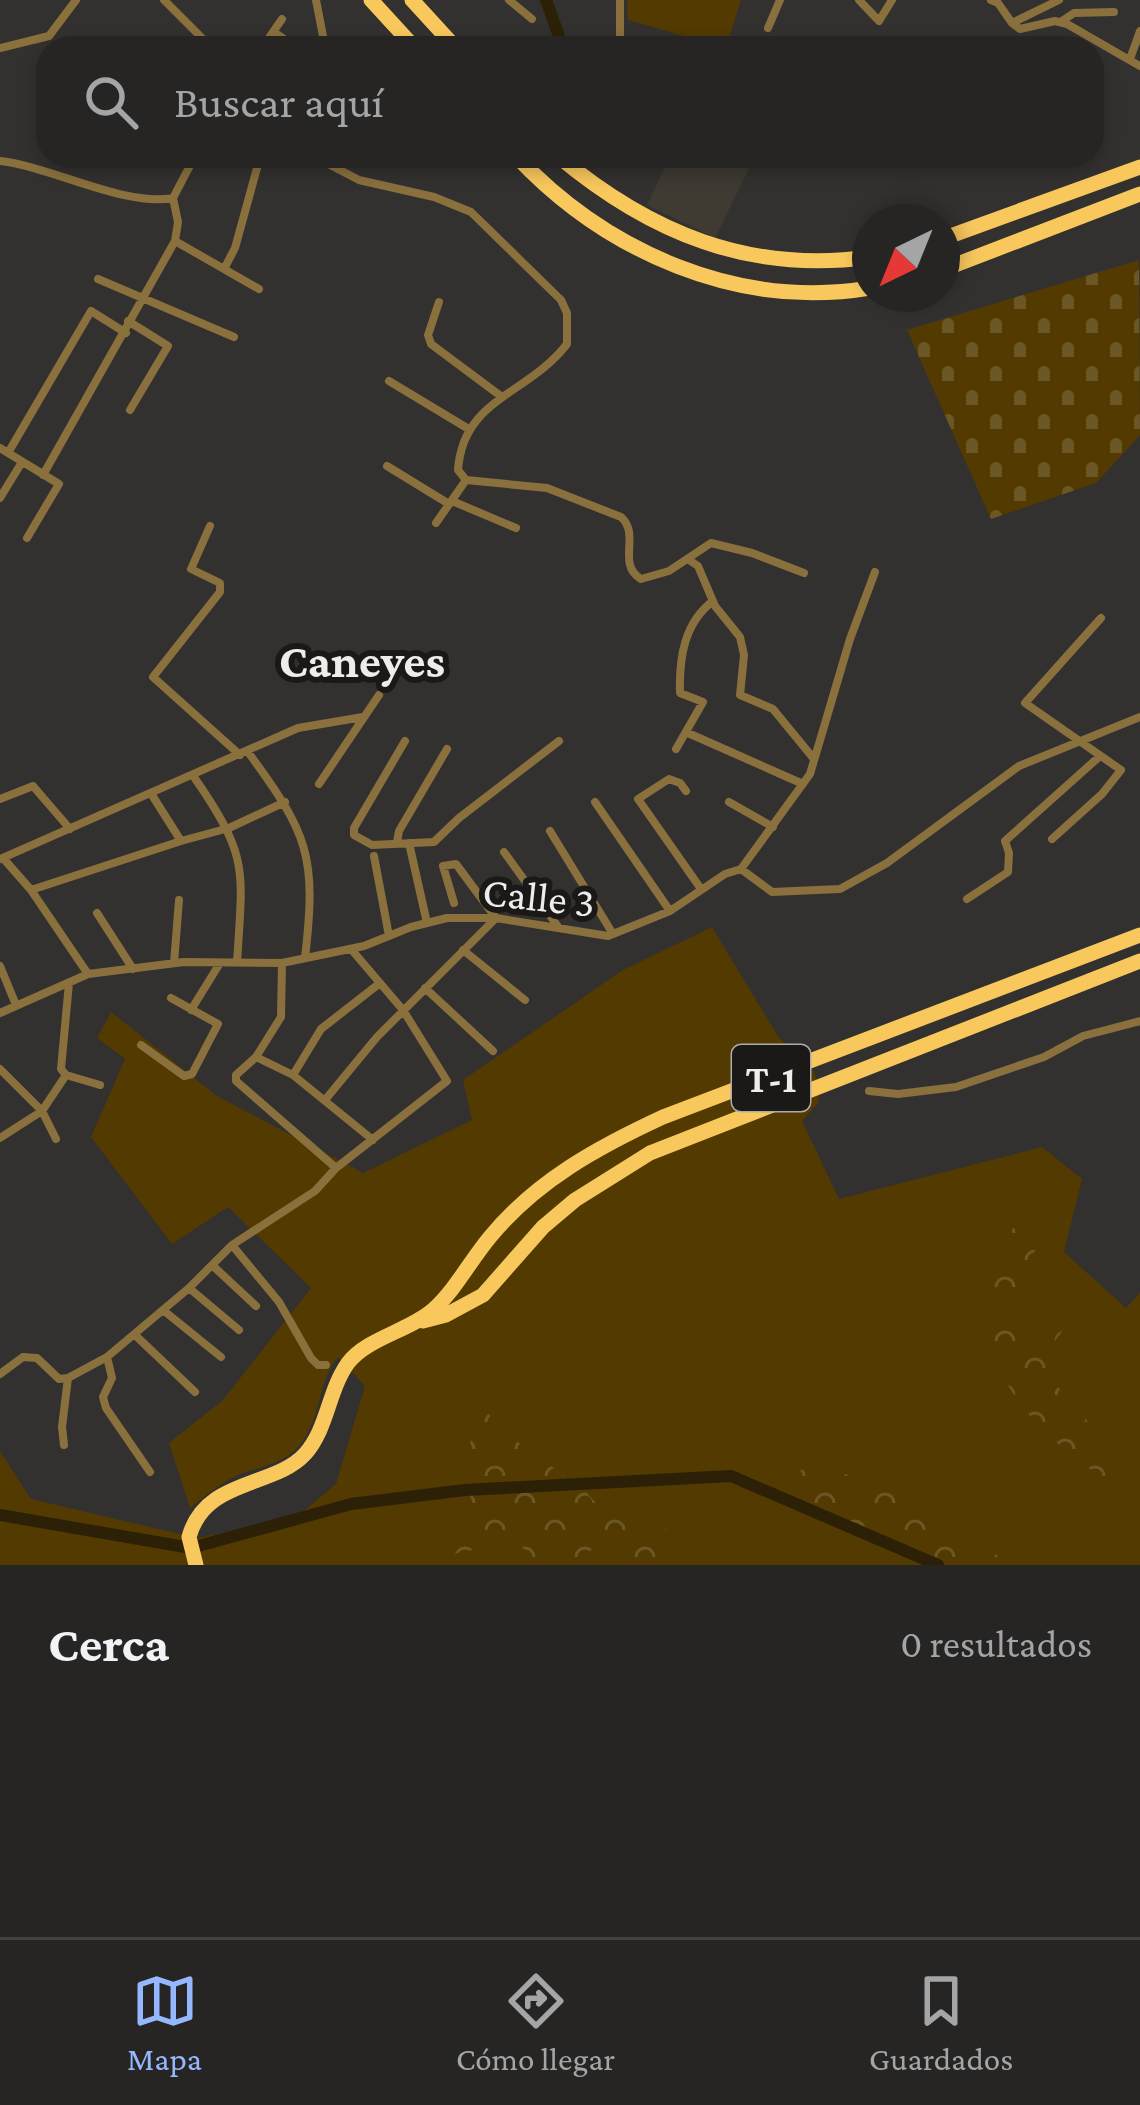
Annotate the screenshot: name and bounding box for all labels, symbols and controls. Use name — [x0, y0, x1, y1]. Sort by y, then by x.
search box — [36, 36, 1104, 168]
icon: search — [78, 69, 144, 135]
text: Buscar aquí — [174, 77, 384, 127]
north arrow — [852, 204, 960, 312]
district label: Caneyes — [279, 634, 445, 687]
street label: Calle 3 — [481, 867, 597, 926]
road number: T-1 — [732, 1045, 810, 1111]
text: Cerca — [48, 1615, 169, 1672]
text: 0 resultados — [900, 1622, 1092, 1665]
tab: Mapa — [127, 1968, 202, 2077]
tab: Cómo llegar — [456, 1968, 615, 2077]
tab: Guardados — [869, 1968, 1013, 2077]

